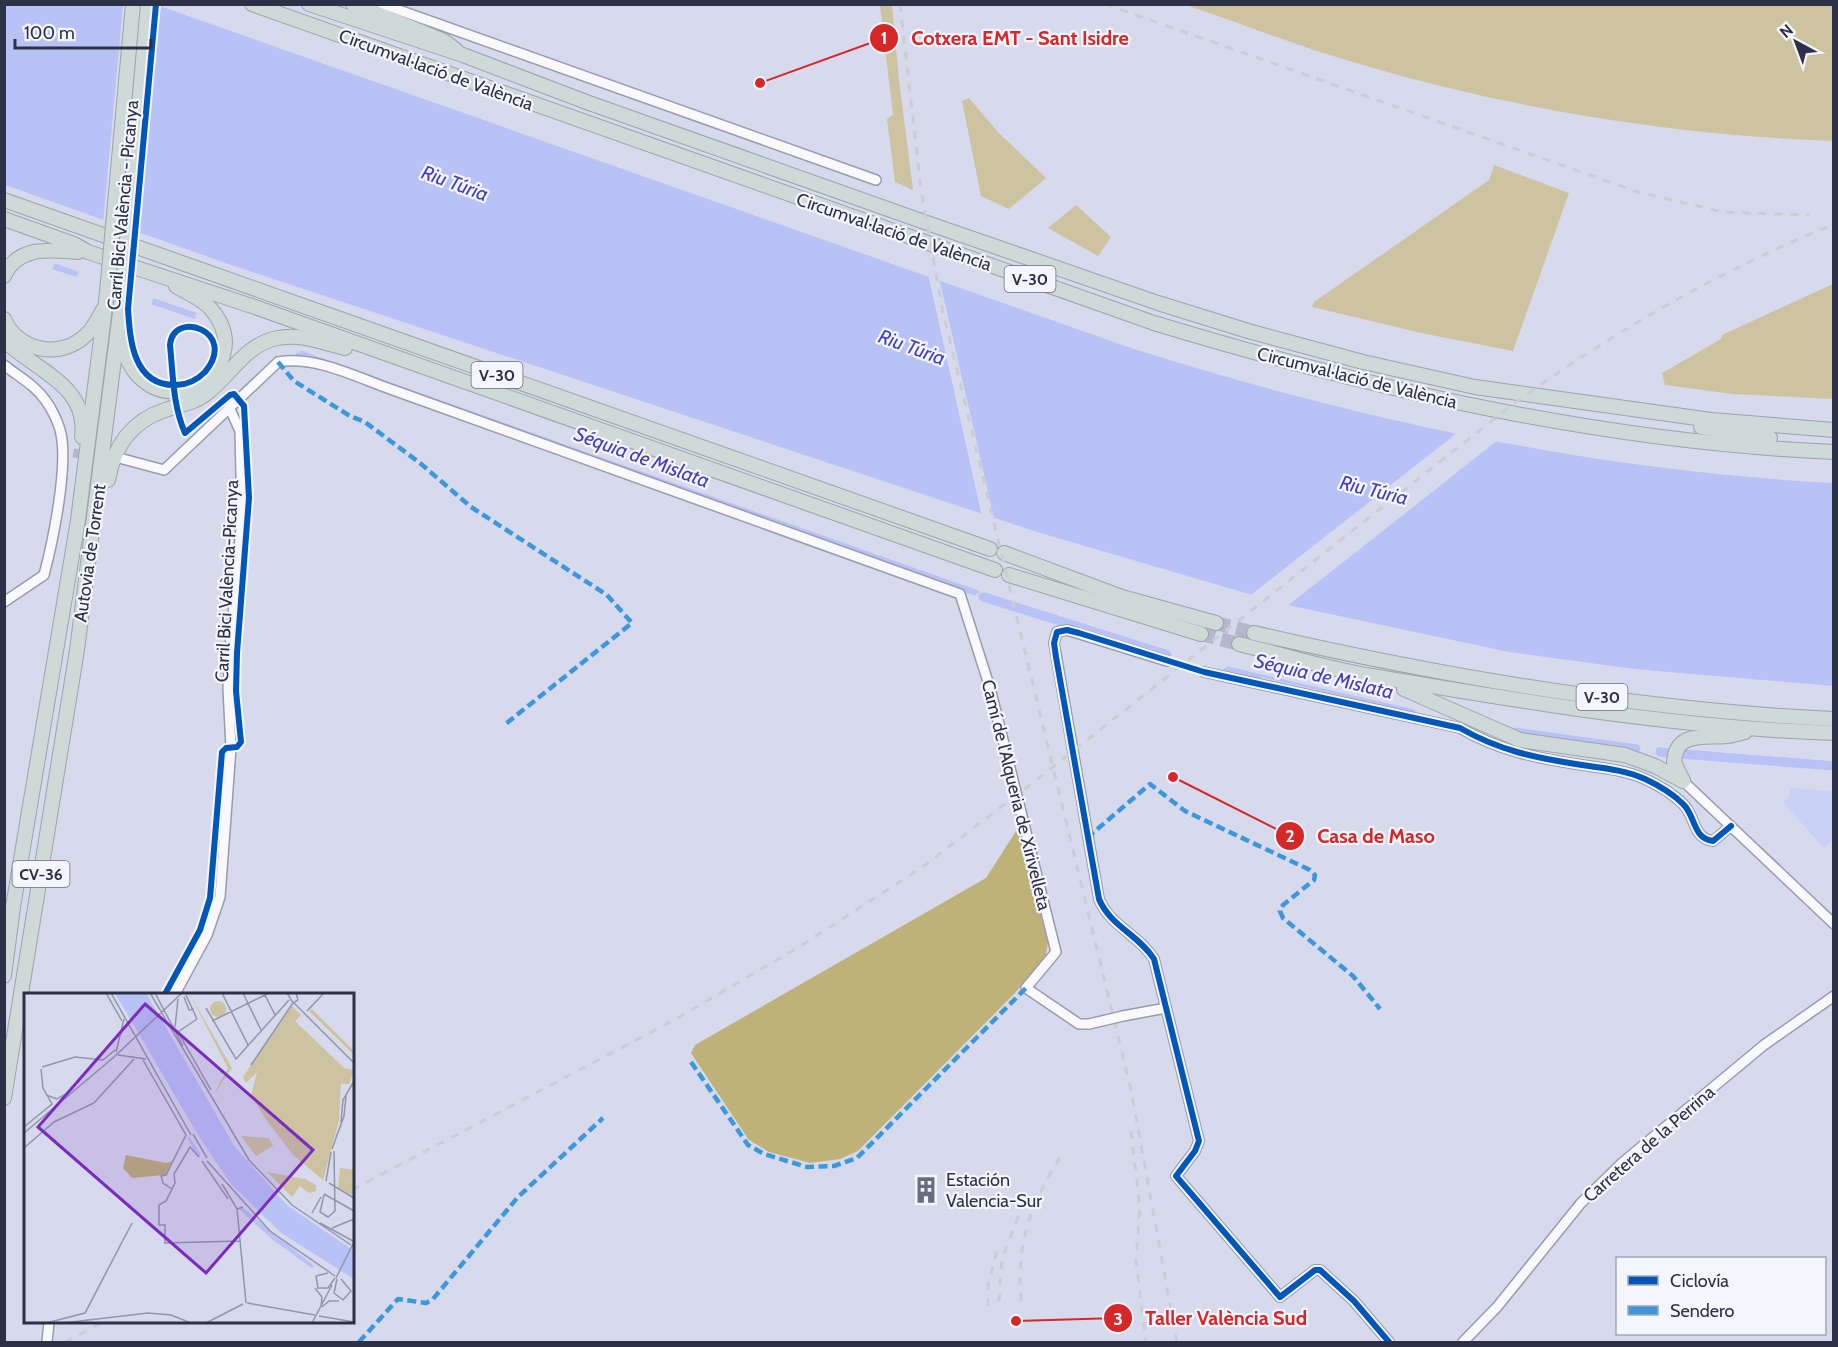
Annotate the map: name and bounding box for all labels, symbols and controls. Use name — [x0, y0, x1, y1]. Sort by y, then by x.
scale bar — [15, 12, 152, 50]
north arrow — [1766, 12, 1826, 72]
callout: Cotxera EMT - Sant Isidre — [869, 19, 1141, 57]
text: N — [1776, 20, 1797, 42]
text: 100 m — [24, 22, 75, 44]
street label: Circumval·lació de València — [336, 25, 536, 116]
text: Cotxera EMT - Sant Isidre — [911, 26, 1129, 50]
text: 1 — [881, 27, 887, 49]
street label: Carril Bici València - Picanya — [103, 99, 143, 311]
water label: Riu Túria — [418, 160, 492, 206]
street label: Circumval·lació de València — [793, 188, 995, 276]
road number: V-30 — [1004, 266, 1056, 292]
water label: Riu Túria — [875, 324, 949, 370]
street label: Circumval·lació de València — [1255, 343, 1459, 414]
road number: V-30 — [472, 362, 522, 388]
water label: Séquia de Mislata — [571, 421, 713, 493]
water label: Riu Túria — [1337, 470, 1411, 510]
street label: Carril Bici València-Picanya — [211, 479, 243, 683]
street label: Autovia de Torrent — [69, 483, 111, 623]
water label: Séquia de Mislata — [1252, 648, 1396, 704]
street label: Camí de l'Alqueria de Xirivelleta — [977, 677, 1055, 913]
road number: V-30 — [1576, 684, 1628, 710]
callout: Casa de Maso — [1275, 817, 1447, 855]
text: Casa de Maso — [1317, 824, 1435, 848]
text: 2 — [1285, 825, 1295, 847]
road number: CV-36 — [12, 861, 70, 887]
inset map — [24, 993, 354, 1323]
street label: Carretera de la Perrina — [1579, 1081, 1719, 1207]
place label: Estación Valencia-Sur — [946, 1169, 1042, 1212]
building icon: Estación Valencia-Sur — [911, 1175, 941, 1205]
legend — [1616, 1257, 1826, 1335]
text: Ciclovía — [1670, 1270, 1729, 1292]
callout: Taller València Sud — [1103, 1299, 1319, 1337]
text: Sendero — [1670, 1300, 1734, 1322]
text: Taller València Sud — [1145, 1306, 1307, 1330]
text: 3 — [1113, 1308, 1123, 1330]

